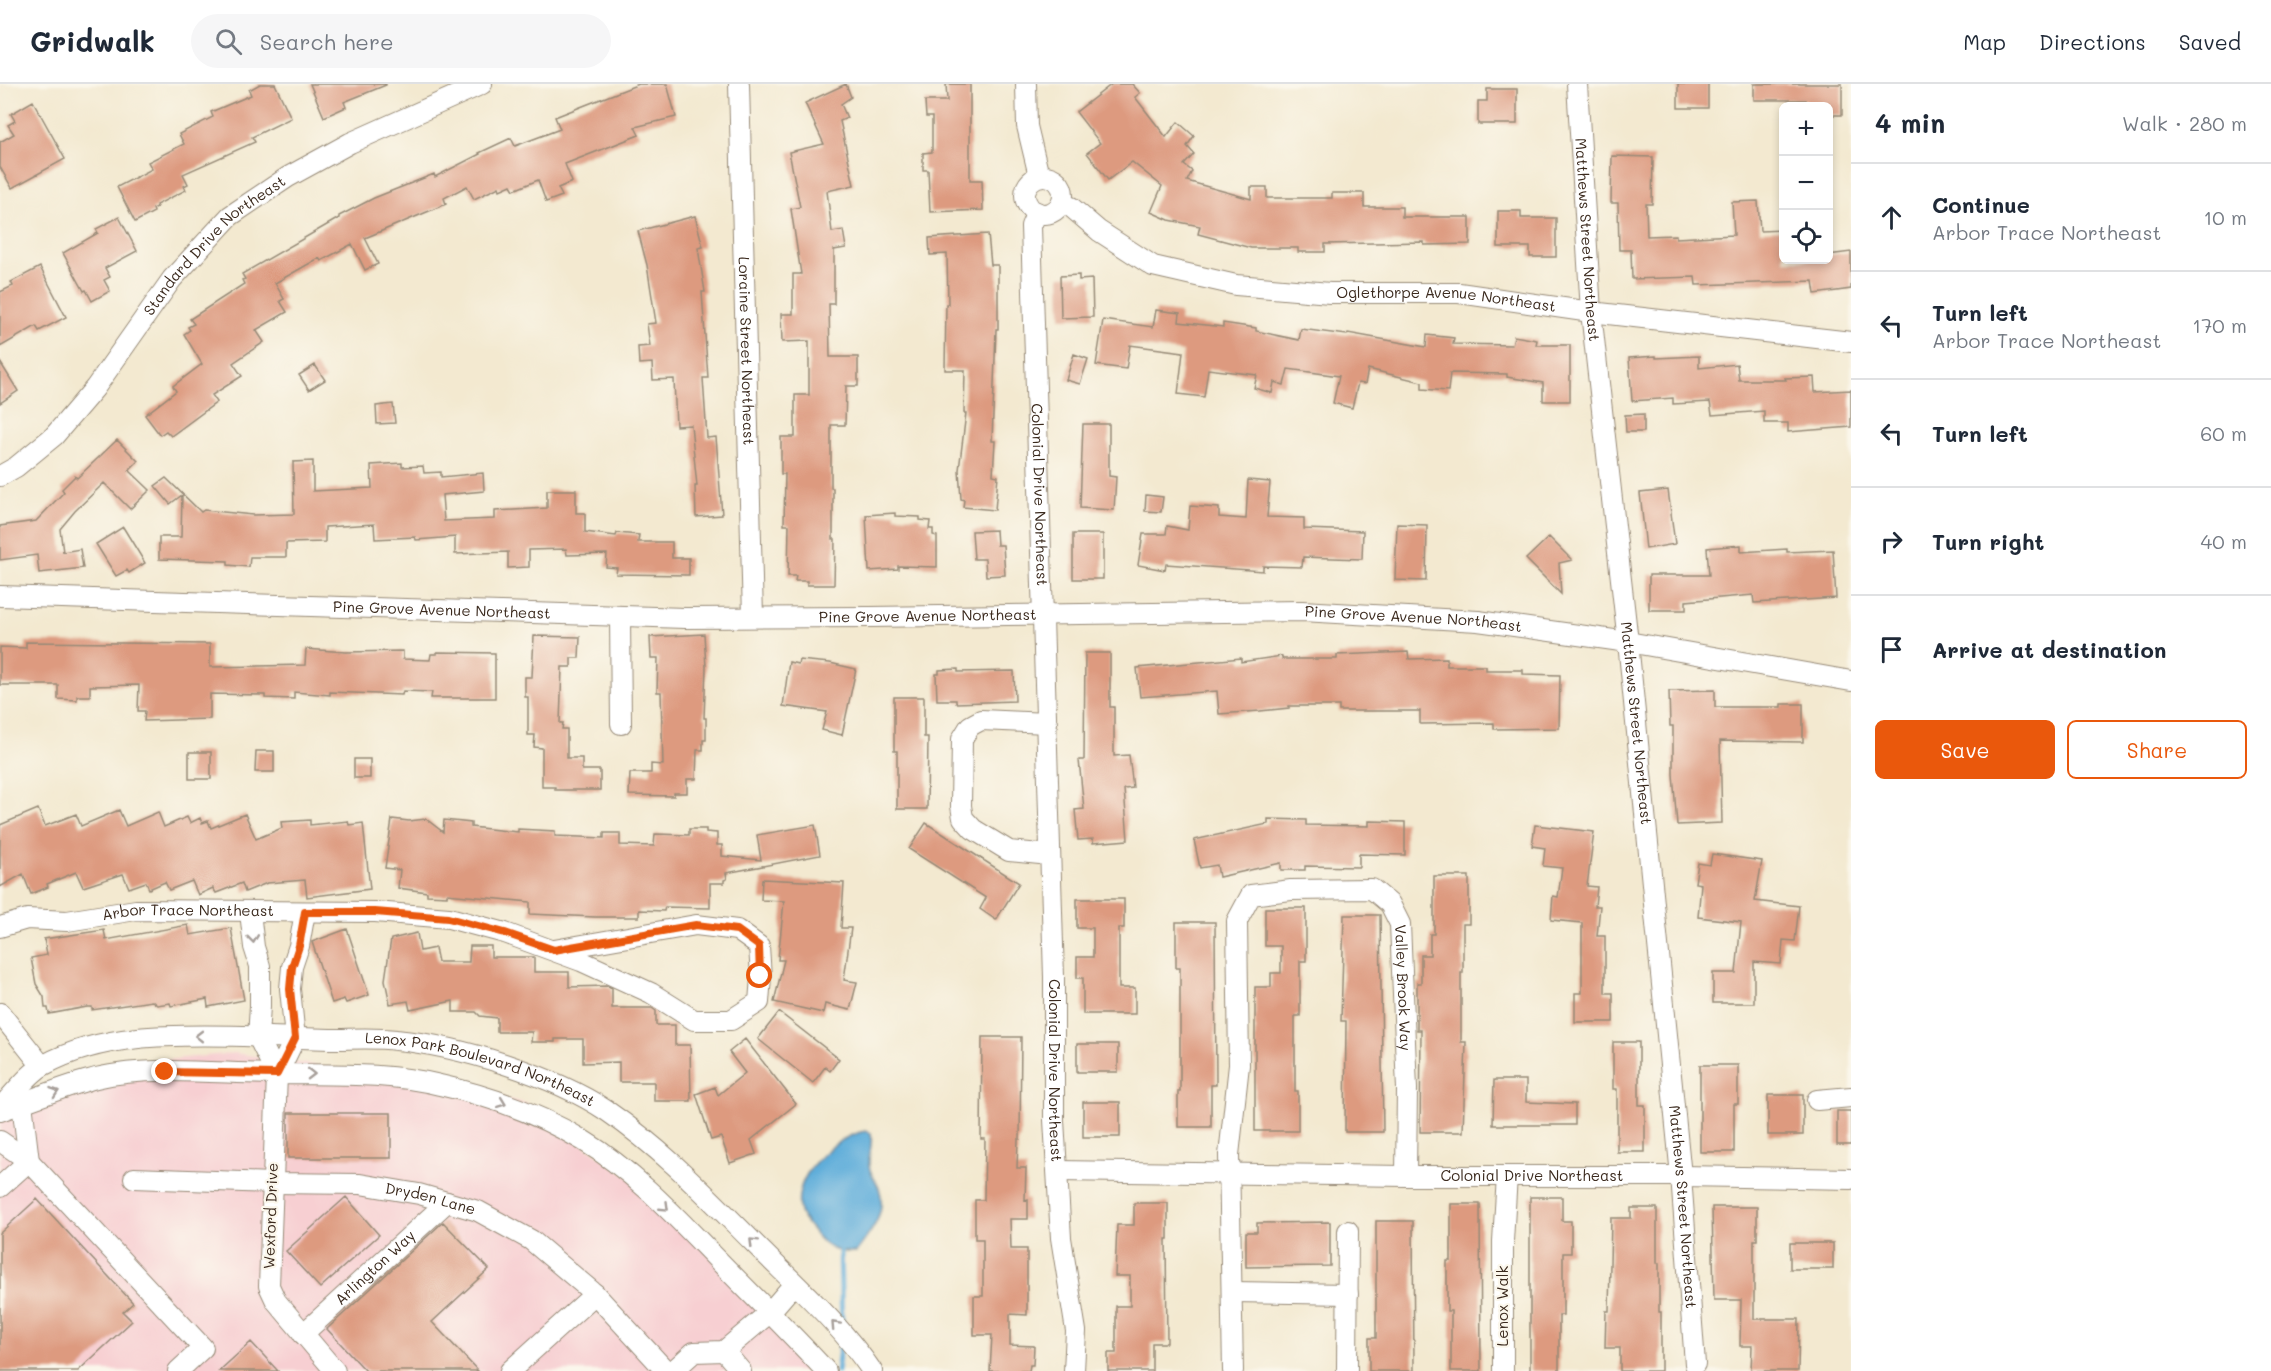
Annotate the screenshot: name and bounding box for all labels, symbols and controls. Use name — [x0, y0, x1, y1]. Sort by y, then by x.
search box — [191, 14, 611, 68]
text: Gridwalk — [30, 23, 155, 59]
icon: search — [212, 25, 245, 58]
text: Search here — [260, 27, 394, 56]
text: Map — [1963, 28, 2006, 55]
text: Directions — [2039, 28, 2146, 55]
text: Saved — [2179, 28, 2241, 55]
map controls — [1779, 102, 1833, 264]
button: + — [1779, 102, 1833, 156]
text: 4 min — [1875, 106, 1945, 140]
text: Walk · 280 m — [2122, 110, 2247, 136]
street label: Matthews Street Northeast — [1571, 137, 1605, 342]
button: − — [1779, 156, 1833, 210]
street label: Standard Drive Northeast — [138, 171, 289, 319]
text: Continue — [1932, 190, 2030, 219]
icon: ahead — [1875, 201, 1908, 234]
text: 10 m — [2203, 204, 2247, 230]
button: locate — [1779, 210, 1833, 264]
text: Arbor Trace Northeast — [1932, 219, 2161, 245]
street label: Loraine Street Northeast — [735, 256, 759, 445]
street label: Oglethorpe Avenue Northeast — [1336, 282, 1557, 316]
text: Turn left — [1932, 298, 2028, 327]
icon: left — [1875, 309, 1908, 342]
text: 170 m — [2192, 312, 2247, 338]
text: Arbor Trace Northeast — [1932, 327, 2161, 353]
street label: Colonial Drive Northeast — [1027, 403, 1053, 586]
icon: left — [1875, 417, 1908, 450]
text: Turn left — [1932, 419, 2028, 448]
text: 60 m — [2200, 420, 2247, 446]
icon: right — [1875, 525, 1908, 558]
text: Turn right — [1932, 527, 2044, 556]
text: 40 m — [2201, 528, 2247, 554]
street label: Pine Grove Avenue Northeast — [333, 596, 551, 623]
street label: Pine Grove Avenue Northeast — [1304, 600, 1523, 636]
street label: Pine Grove Avenue Northeast — [819, 604, 1037, 626]
street label: Matthews Street Northeast — [1617, 620, 1657, 825]
icon: arrive — [1875, 633, 1908, 666]
text: Arrive at destination — [1932, 635, 2167, 664]
button: Save — [1875, 720, 2055, 779]
button: Share — [2067, 720, 2247, 779]
street label: Arbor Trace Northeast — [101, 899, 274, 924]
street label: Valley Brook Way — [1391, 924, 1416, 1051]
one-way arrow — [246, 935, 259, 944]
route start — [746, 962, 772, 988]
street label: Colonial Drive Northeast — [1045, 979, 1067, 1162]
street label: Lenox Park Boulevard Northeast — [365, 1027, 599, 1110]
one-way arrow — [195, 1029, 204, 1042]
route end — [151, 1058, 177, 1084]
one-way arrow — [306, 1068, 315, 1080]
one-way arrow — [49, 1086, 60, 1099]
one-way arrow — [496, 1096, 507, 1109]
street label: Matthews Street Northeast — [1665, 1104, 1702, 1309]
street label: Wexford Drive — [258, 1162, 282, 1269]
street label: Colonial Drive Northeast — [1441, 1165, 1623, 1185]
street label: Dryden Lane — [384, 1177, 478, 1219]
one-way arrow — [658, 1199, 669, 1210]
street label: Arlington Way — [330, 1225, 419, 1309]
one-way arrow — [749, 1239, 760, 1249]
street label: Lenox Walk — [1492, 1265, 1512, 1347]
one-way arrow — [831, 1321, 842, 1332]

